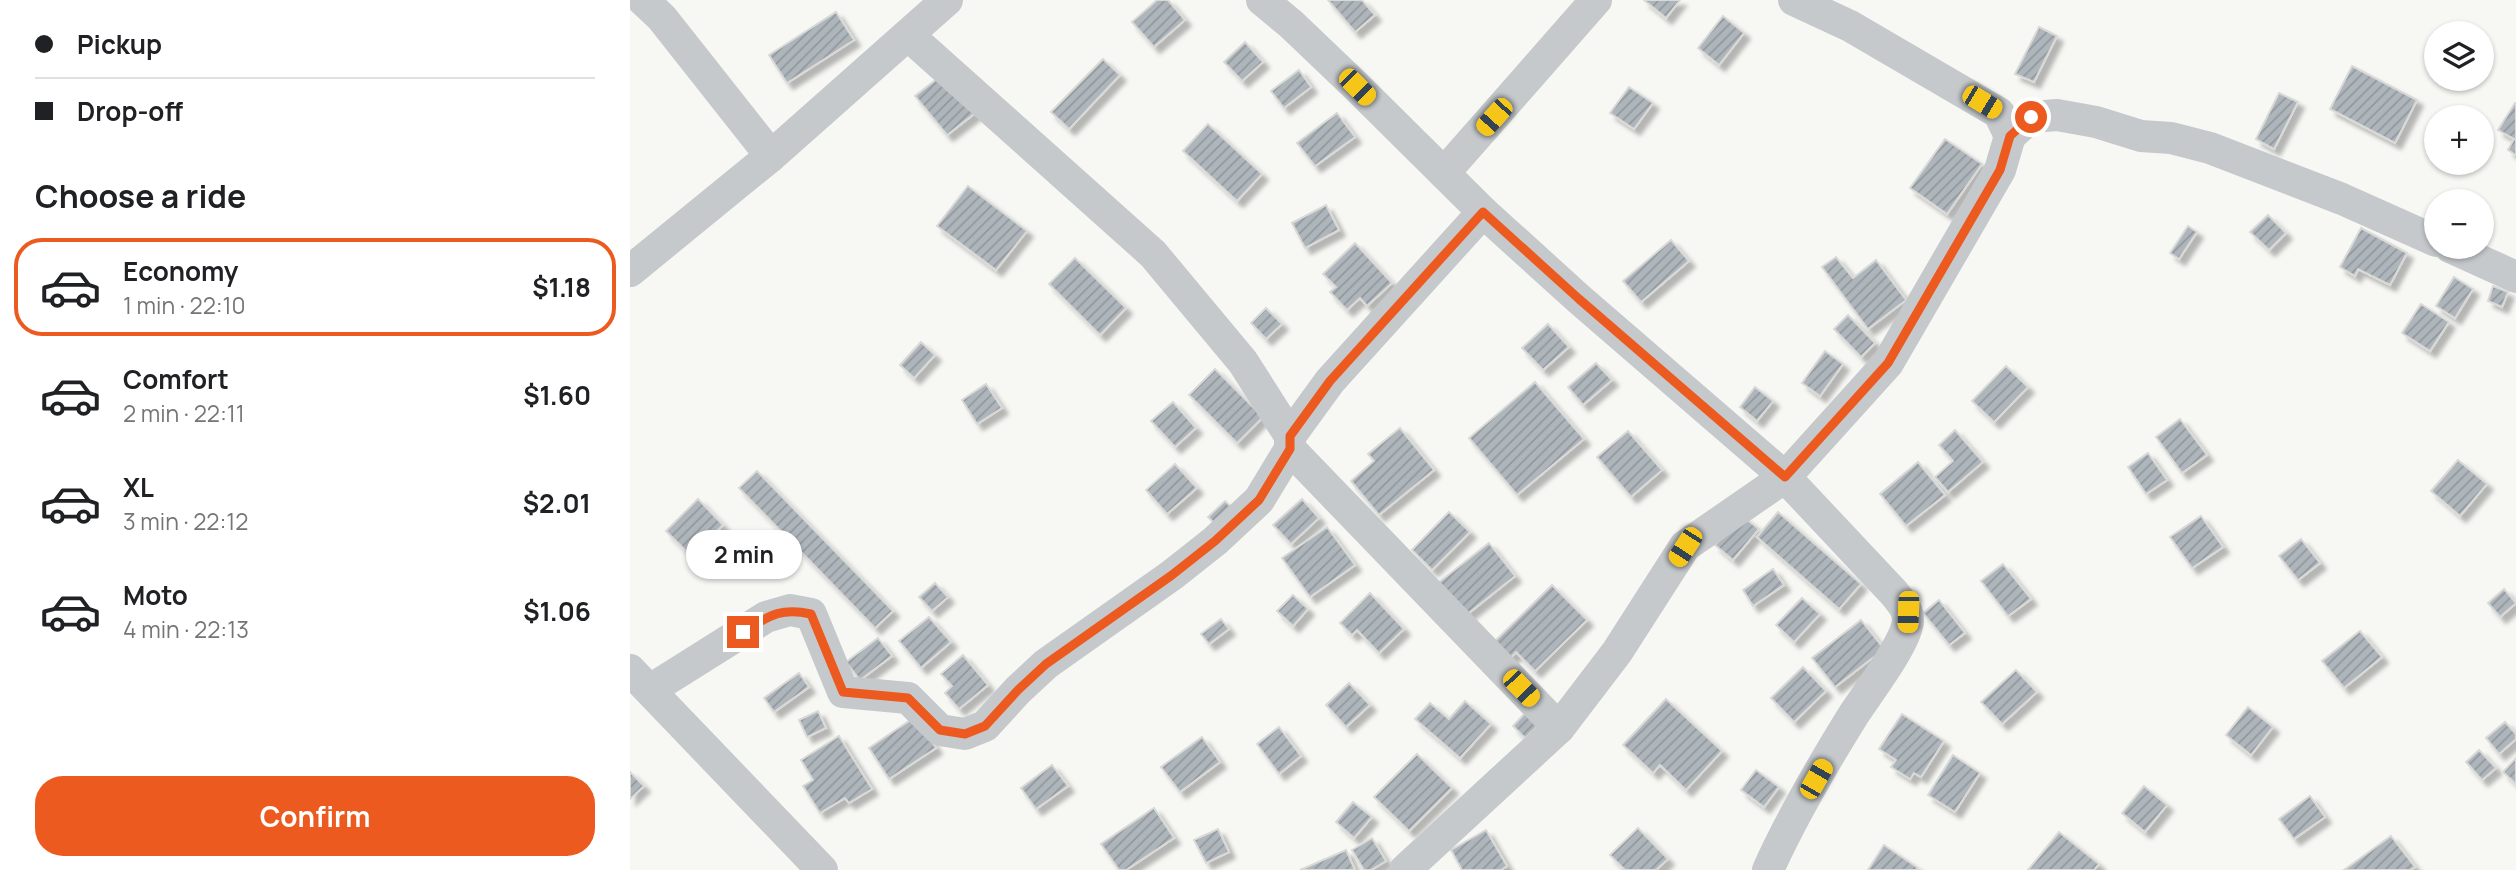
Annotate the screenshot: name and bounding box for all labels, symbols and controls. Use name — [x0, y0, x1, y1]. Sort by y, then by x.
map controls — [2424, 21, 2494, 259]
button: layers — [2424, 21, 2494, 91]
text: Pickup — [77, 26, 162, 62]
car — [1335, 65, 1380, 109]
car — [1959, 82, 2006, 122]
text: Drop-off — [77, 93, 183, 129]
car — [1473, 94, 1516, 140]
route start — [2015, 101, 2047, 133]
button: + — [2424, 105, 2494, 175]
text: Choose a ride — [35, 174, 246, 218]
button: − — [2424, 189, 2494, 259]
text: Economy — [123, 253, 238, 289]
icon: car — [39, 256, 102, 319]
text: $1.18 — [532, 269, 591, 305]
text: 1 min · 22:10 — [123, 289, 246, 321]
text: Comfort — [123, 361, 229, 397]
icon: car — [39, 364, 102, 427]
text: $1.60 — [523, 377, 591, 413]
text: 2 min · 22:11 — [123, 397, 245, 429]
text: XL — [123, 469, 154, 505]
icon: car — [39, 472, 102, 535]
text: $2.01 — [523, 485, 591, 521]
text: 3 min · 22:12 — [123, 505, 248, 537]
car — [1665, 524, 1706, 570]
callout: 2 min — [685, 530, 801, 580]
text: 2 min — [714, 538, 774, 570]
text: Moto — [123, 577, 188, 613]
icon: car — [39, 580, 102, 643]
car — [1897, 591, 1920, 633]
text: $1.06 — [523, 593, 591, 629]
text: 4 min · 22:13 — [123, 613, 249, 645]
route end — [727, 616, 759, 648]
car — [1499, 666, 1544, 710]
car — [1797, 756, 1836, 802]
button: Confirm — [35, 776, 595, 856]

